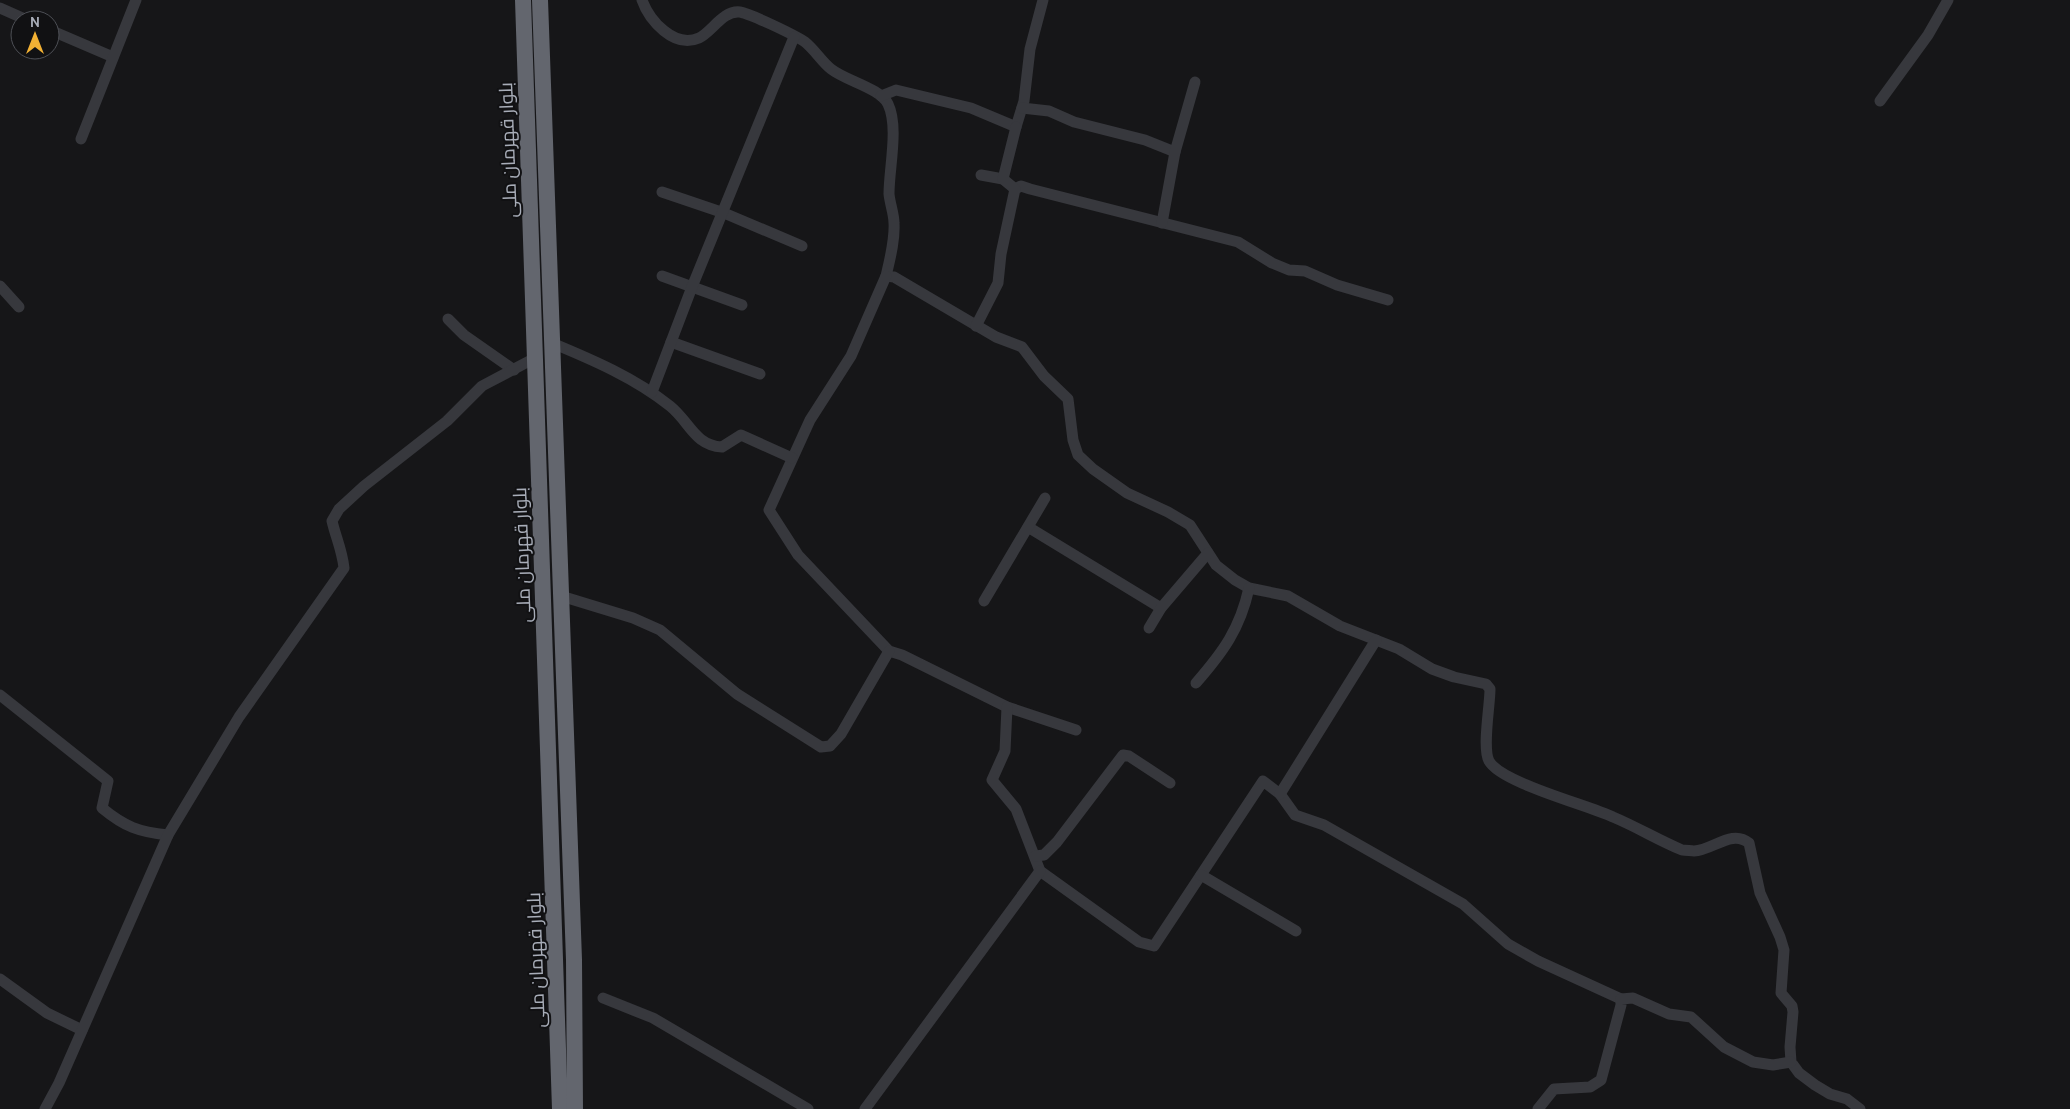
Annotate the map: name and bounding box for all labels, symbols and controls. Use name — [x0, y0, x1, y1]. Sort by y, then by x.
north arrow — [10, 10, 60, 60]
text: N — [30, 13, 40, 31]
street label: بلوار قهرمان ملی — [494, 82, 522, 218]
street label: بلوار قهرمان ملی — [508, 487, 536, 623]
street label: بلوار قهرمان ملی — [522, 892, 550, 1028]

